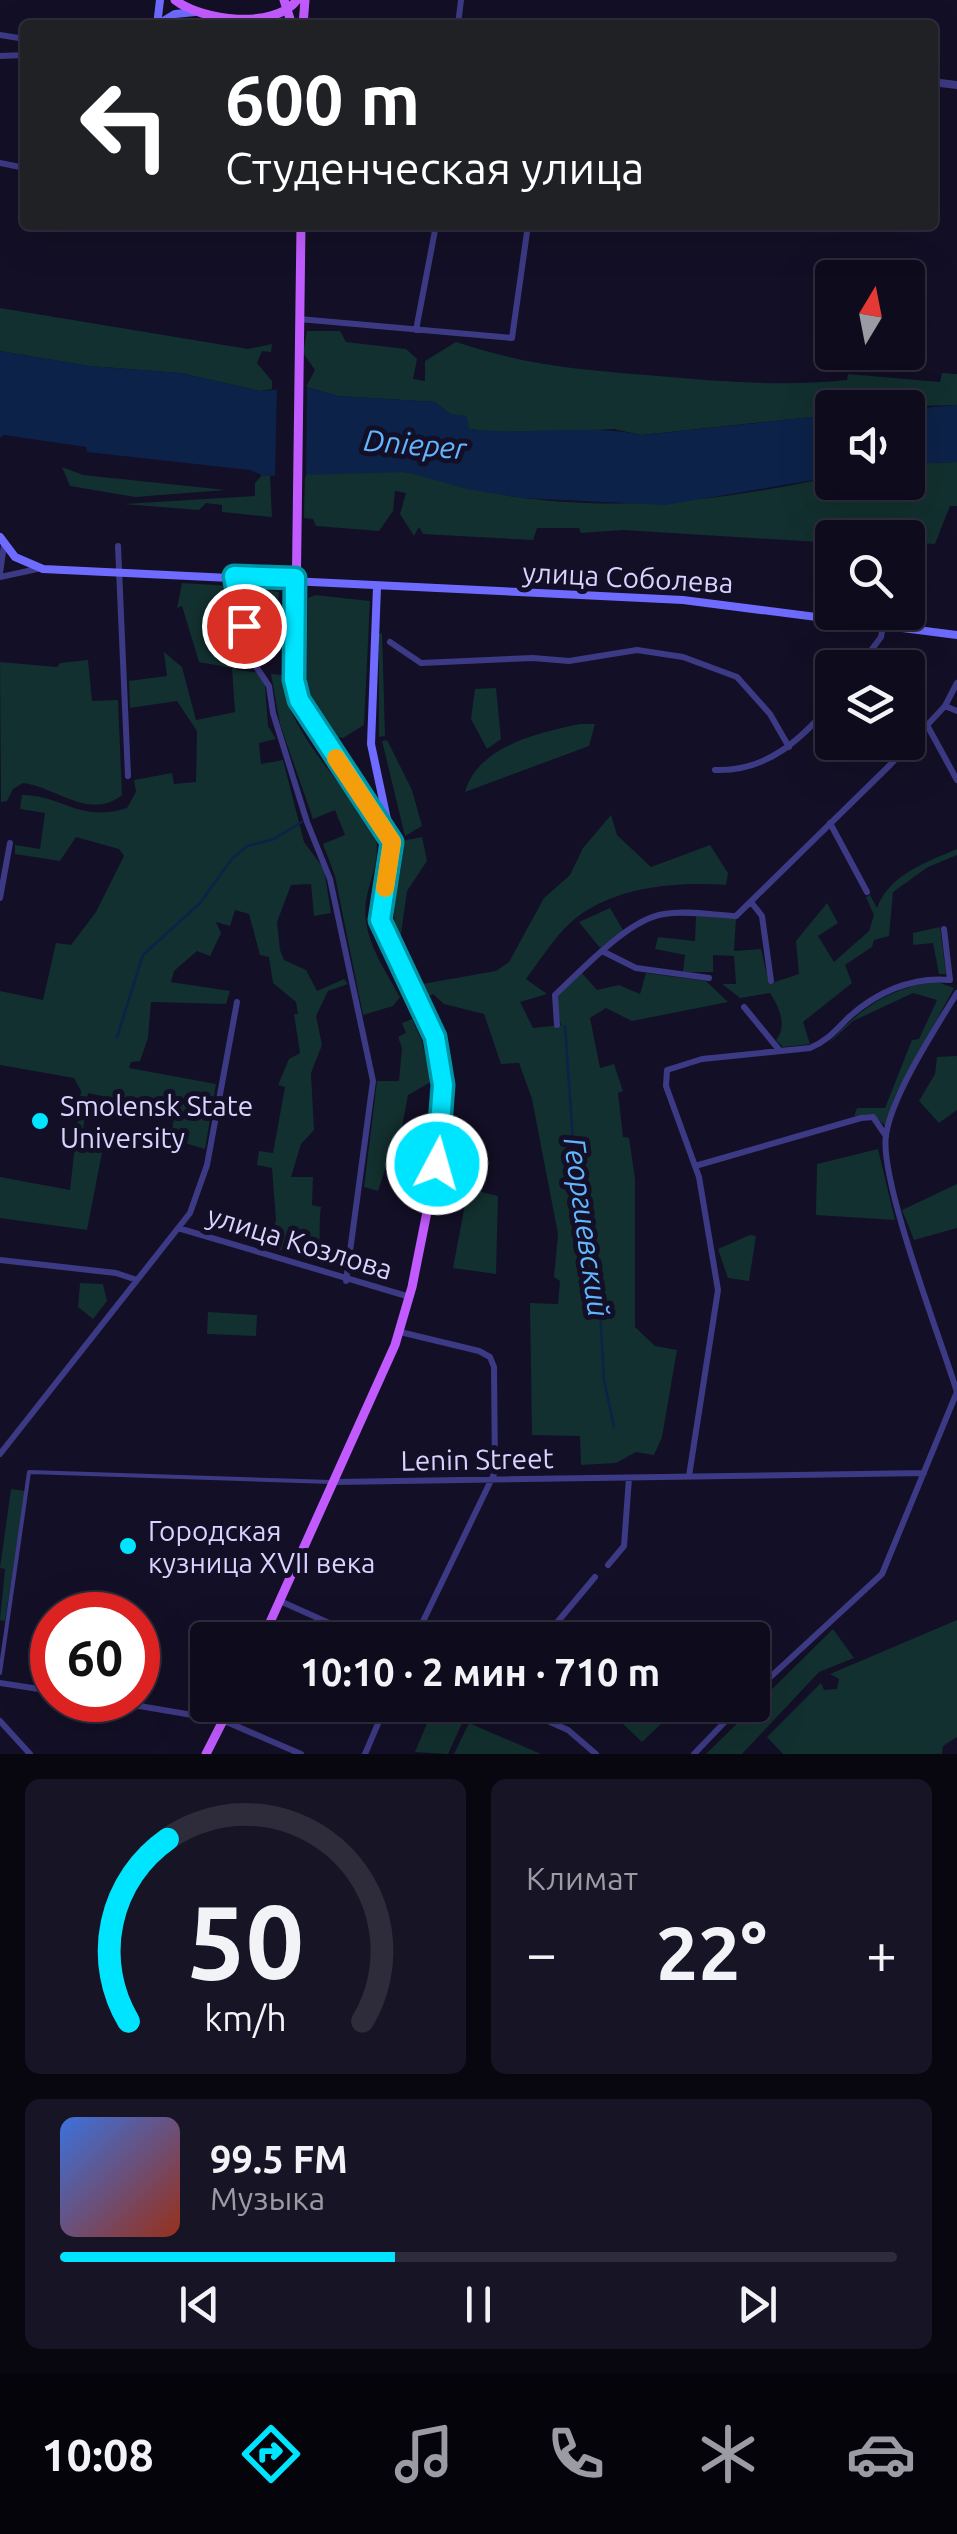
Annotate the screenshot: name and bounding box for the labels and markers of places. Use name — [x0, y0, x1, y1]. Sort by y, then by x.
pin — [202, 584, 287, 669]
place label: Smolensk State University — [60, 1090, 253, 1153]
marker: Smolensk State University — [29, 1110, 51, 1132]
place label: Городская кузница XVII века — [148, 1515, 375, 1578]
marker: Городская кузница XVII века — [117, 1535, 139, 1557]

